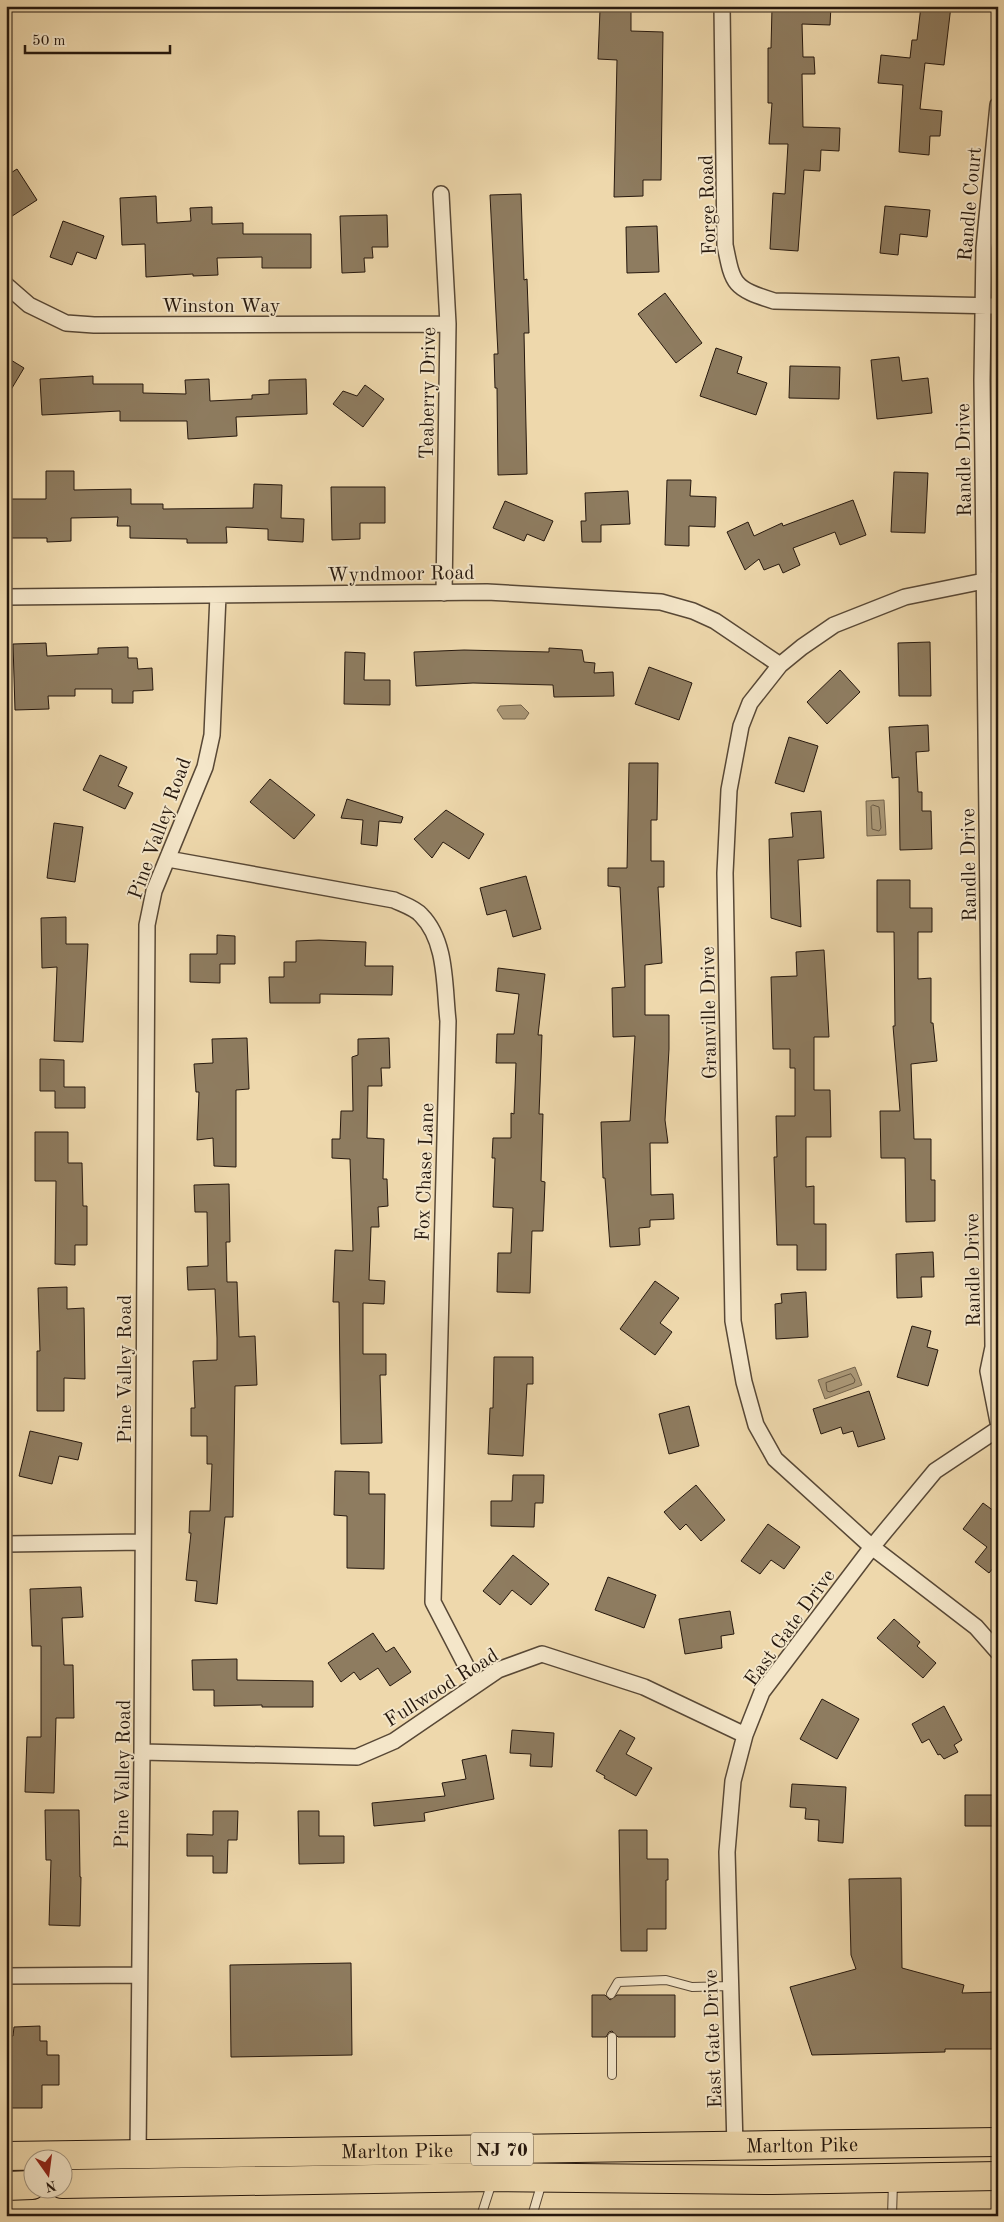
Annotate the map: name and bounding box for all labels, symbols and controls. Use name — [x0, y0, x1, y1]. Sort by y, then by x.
scale bar — [25, 22, 170, 54]
text: 50 m — [32, 34, 66, 49]
street label: Randle Court — [956, 146, 986, 262]
street label: Forge Road — [697, 154, 721, 255]
street label: Winston Way — [162, 297, 281, 317]
street label: Teaberry Drive — [418, 327, 440, 459]
street label: Randle Drive — [954, 403, 976, 517]
street label: Wyndmoor Road — [327, 564, 475, 586]
street label: Pine Valley Road — [126, 755, 196, 902]
street label: Randle Drive — [959, 808, 981, 922]
street label: Granville Drive — [699, 946, 721, 1080]
street label: Fox Chase Lane — [414, 1103, 438, 1242]
street label: Randle Drive — [963, 1213, 985, 1327]
street label: Pine Valley Road — [116, 1294, 136, 1444]
street label: East Gate Drive — [742, 1566, 840, 1690]
street label: Fullwood Road — [382, 1646, 502, 1732]
street label: Pine Valley Road — [113, 1699, 135, 1849]
street label: East Gate Drive — [702, 1969, 726, 2109]
road number: NJ 70 — [471, 2132, 533, 2166]
street label: Marlton Pike — [746, 2136, 858, 2158]
street label: Marlton Pike — [341, 2142, 453, 2163]
north arrow — [22, 2150, 72, 2200]
text: N — [44, 2178, 58, 2194]

